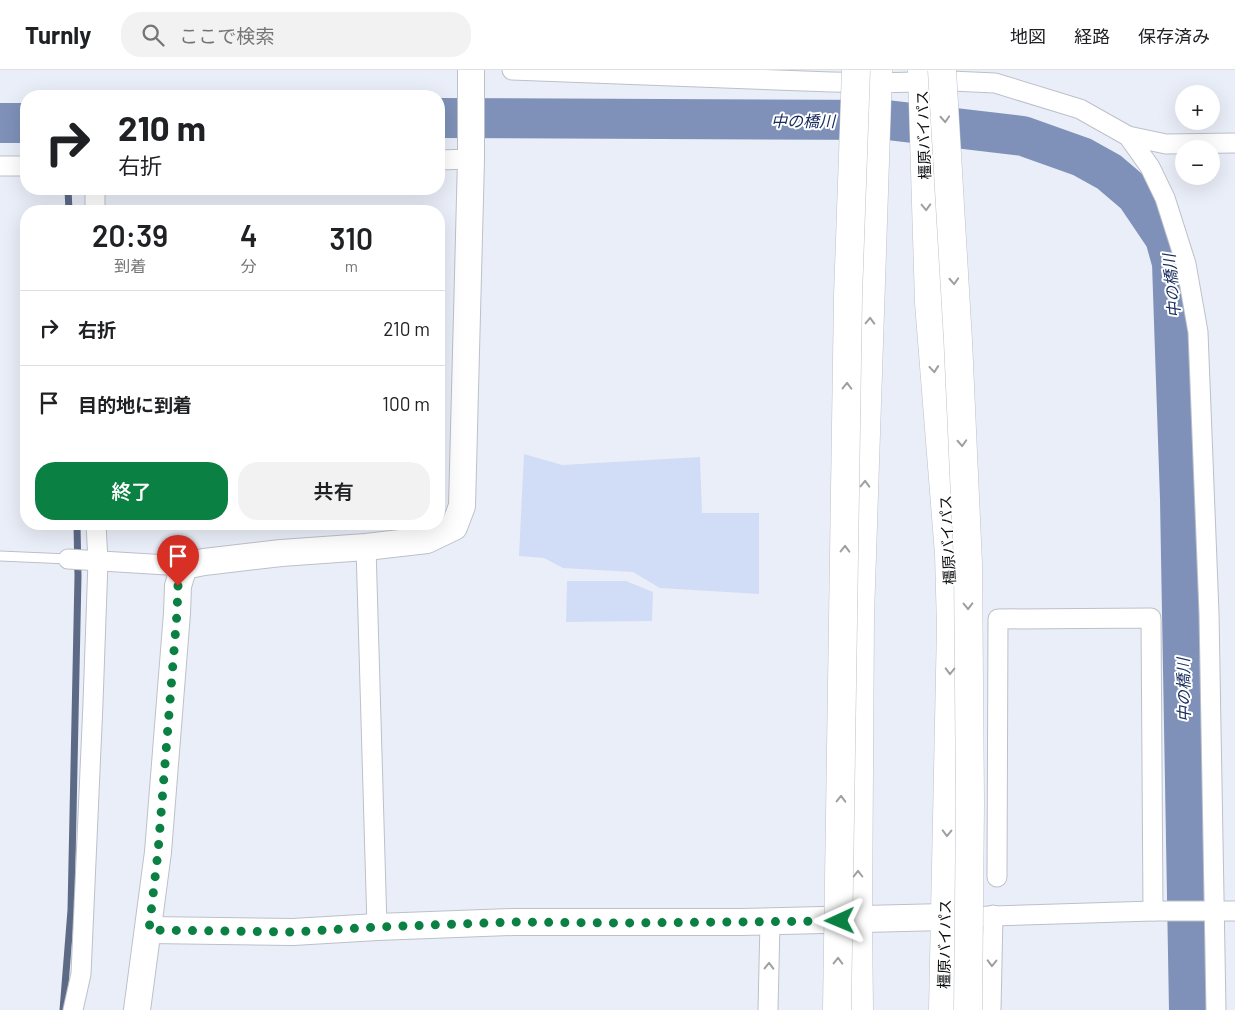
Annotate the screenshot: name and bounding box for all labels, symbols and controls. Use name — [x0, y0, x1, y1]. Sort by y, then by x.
search box — [121, 12, 471, 57]
text: Turnly — [25, 20, 91, 49]
icon: search — [139, 21, 167, 49]
text: ここで検索 — [179, 24, 274, 47]
text: 地図 — [1010, 25, 1046, 47]
text: 経路 — [1074, 25, 1110, 47]
text: 保存済み — [1138, 25, 1210, 47]
map controls — [1175, 85, 1220, 185]
button: + — [1175, 85, 1220, 130]
street label: 橿原バイパス — [912, 90, 934, 180]
text: 210 m — [118, 106, 206, 148]
icon: right — [35, 110, 100, 175]
water label: 中の橋川 — [771, 111, 837, 130]
one-way arrow — [939, 115, 950, 123]
button: − — [1175, 140, 1220, 185]
text: 右折 — [118, 152, 162, 178]
one-way arrow — [920, 203, 931, 211]
text: 20:39 — [92, 217, 168, 253]
text: 4 — [240, 217, 258, 253]
text: 310 — [330, 220, 373, 256]
water label: 中の橋川 — [1159, 251, 1183, 319]
text: 到着 — [114, 256, 146, 275]
text: 分 — [241, 256, 257, 275]
text: m — [345, 256, 358, 275]
one-way arrow — [949, 277, 960, 285]
icon: right — [35, 314, 63, 342]
text: 210 m — [383, 317, 430, 340]
one-way arrow — [865, 317, 875, 325]
text: 右折 — [78, 318, 116, 341]
one-way arrow — [929, 365, 940, 373]
one-way arrow — [842, 382, 852, 390]
icon: arrive — [35, 389, 63, 417]
text: 100 m — [382, 392, 430, 415]
text: 目的地に到着 — [78, 393, 192, 416]
one-way arrow — [957, 439, 968, 447]
button: 終了 — [35, 462, 228, 520]
button: 共有 — [238, 462, 430, 520]
one-way arrow — [859, 480, 870, 488]
street label: 橿原バイパス — [936, 495, 958, 585]
pin — [157, 535, 199, 586]
icon: arrive — [164, 542, 192, 570]
one-way arrow — [840, 545, 850, 552]
one-way arrow — [963, 602, 973, 610]
water label: 中の橋川 — [1173, 656, 1193, 722]
one-way arrow — [945, 668, 955, 675]
one-way arrow — [836, 795, 846, 802]
one-way arrow — [941, 830, 952, 838]
one-way arrow — [853, 870, 863, 878]
position arrow — [813, 894, 865, 946]
street label: 橿原バイパス — [934, 899, 954, 989]
one-way arrow — [833, 957, 843, 965]
one-way arrow — [987, 959, 997, 967]
one-way arrow — [764, 962, 774, 970]

